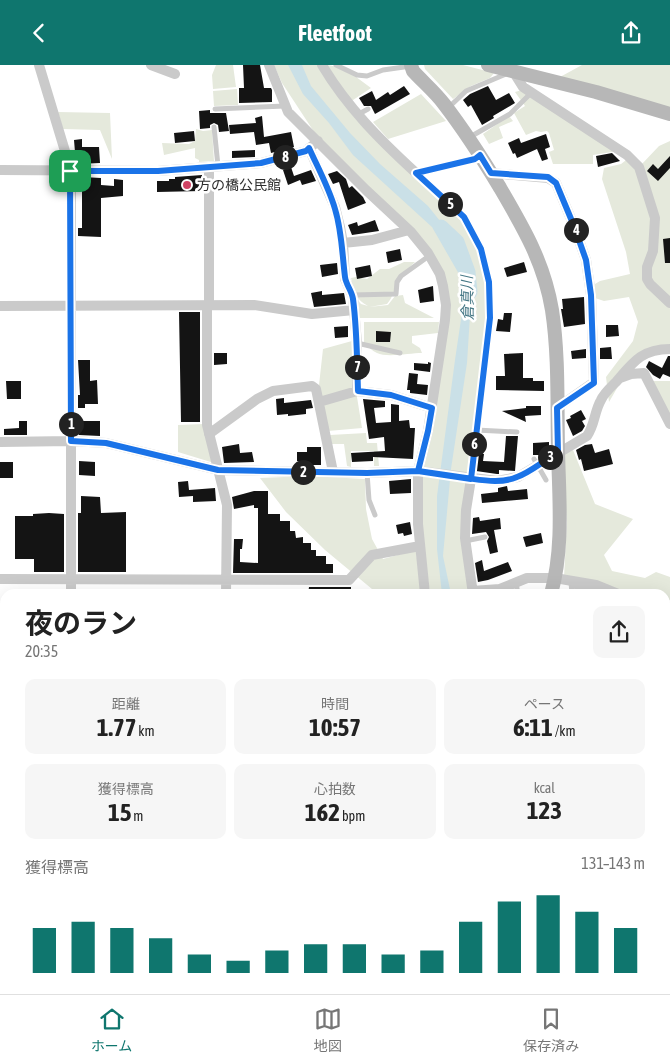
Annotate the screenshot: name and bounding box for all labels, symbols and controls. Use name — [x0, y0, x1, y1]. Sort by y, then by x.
icon: back — [25, 19, 53, 47]
icon: share — [617, 19, 645, 47]
text: Fleetfoot — [298, 20, 372, 46]
pin: 8 — [272, 145, 298, 169]
text: 8 — [282, 149, 289, 165]
pin — [49, 150, 91, 192]
icon: arrive — [56, 157, 84, 185]
place label: 方の橋公民館 — [197, 177, 281, 193]
marker: 方の橋公民館 — [181, 179, 193, 191]
pin: 5 — [438, 191, 462, 217]
text: 5 — [447, 196, 454, 212]
pin: 4 — [564, 217, 588, 243]
text: 4 — [573, 222, 580, 238]
water label: 倉真川 — [458, 273, 476, 321]
pin: 7 — [344, 355, 370, 379]
text: 7 — [354, 359, 361, 375]
pin: 1 — [58, 411, 84, 437]
text: 1 — [68, 416, 75, 432]
pin: 6 — [462, 431, 486, 457]
text: 6 — [471, 436, 478, 452]
pin: 3 — [538, 445, 562, 469]
text: 3 — [547, 449, 554, 465]
pin: 2 — [290, 459, 316, 485]
text: 2 — [300, 464, 307, 480]
button: share — [593, 606, 645, 658]
text: 夜のラン — [25, 607, 137, 639]
text: 20:35 — [25, 642, 58, 660]
text: 距離 — [112, 696, 140, 712]
text: 時間 — [321, 696, 349, 712]
text: ペース — [524, 696, 565, 712]
text: 1.77 — [97, 713, 136, 741]
text: 10:57 — [309, 713, 361, 741]
text: 6:11 — [513, 713, 553, 741]
text: km — [136, 723, 155, 739]
text: /km — [553, 723, 576, 739]
text: kcal — [534, 780, 555, 796]
text: 獲得標高 — [98, 781, 154, 797]
text: 心拍数 — [314, 781, 356, 797]
text: 123 — [527, 796, 562, 824]
text: 15 — [108, 798, 131, 826]
text: 162 — [305, 798, 340, 826]
text: m — [131, 808, 143, 824]
text: bpm — [340, 808, 365, 824]
text: 131–143 m — [581, 854, 645, 872]
text: 獲得標高 — [25, 858, 89, 876]
tab: ホーム — [91, 1005, 132, 1055]
tab: 地図 — [314, 1005, 342, 1055]
tab: 保存済み — [523, 1005, 579, 1055]

